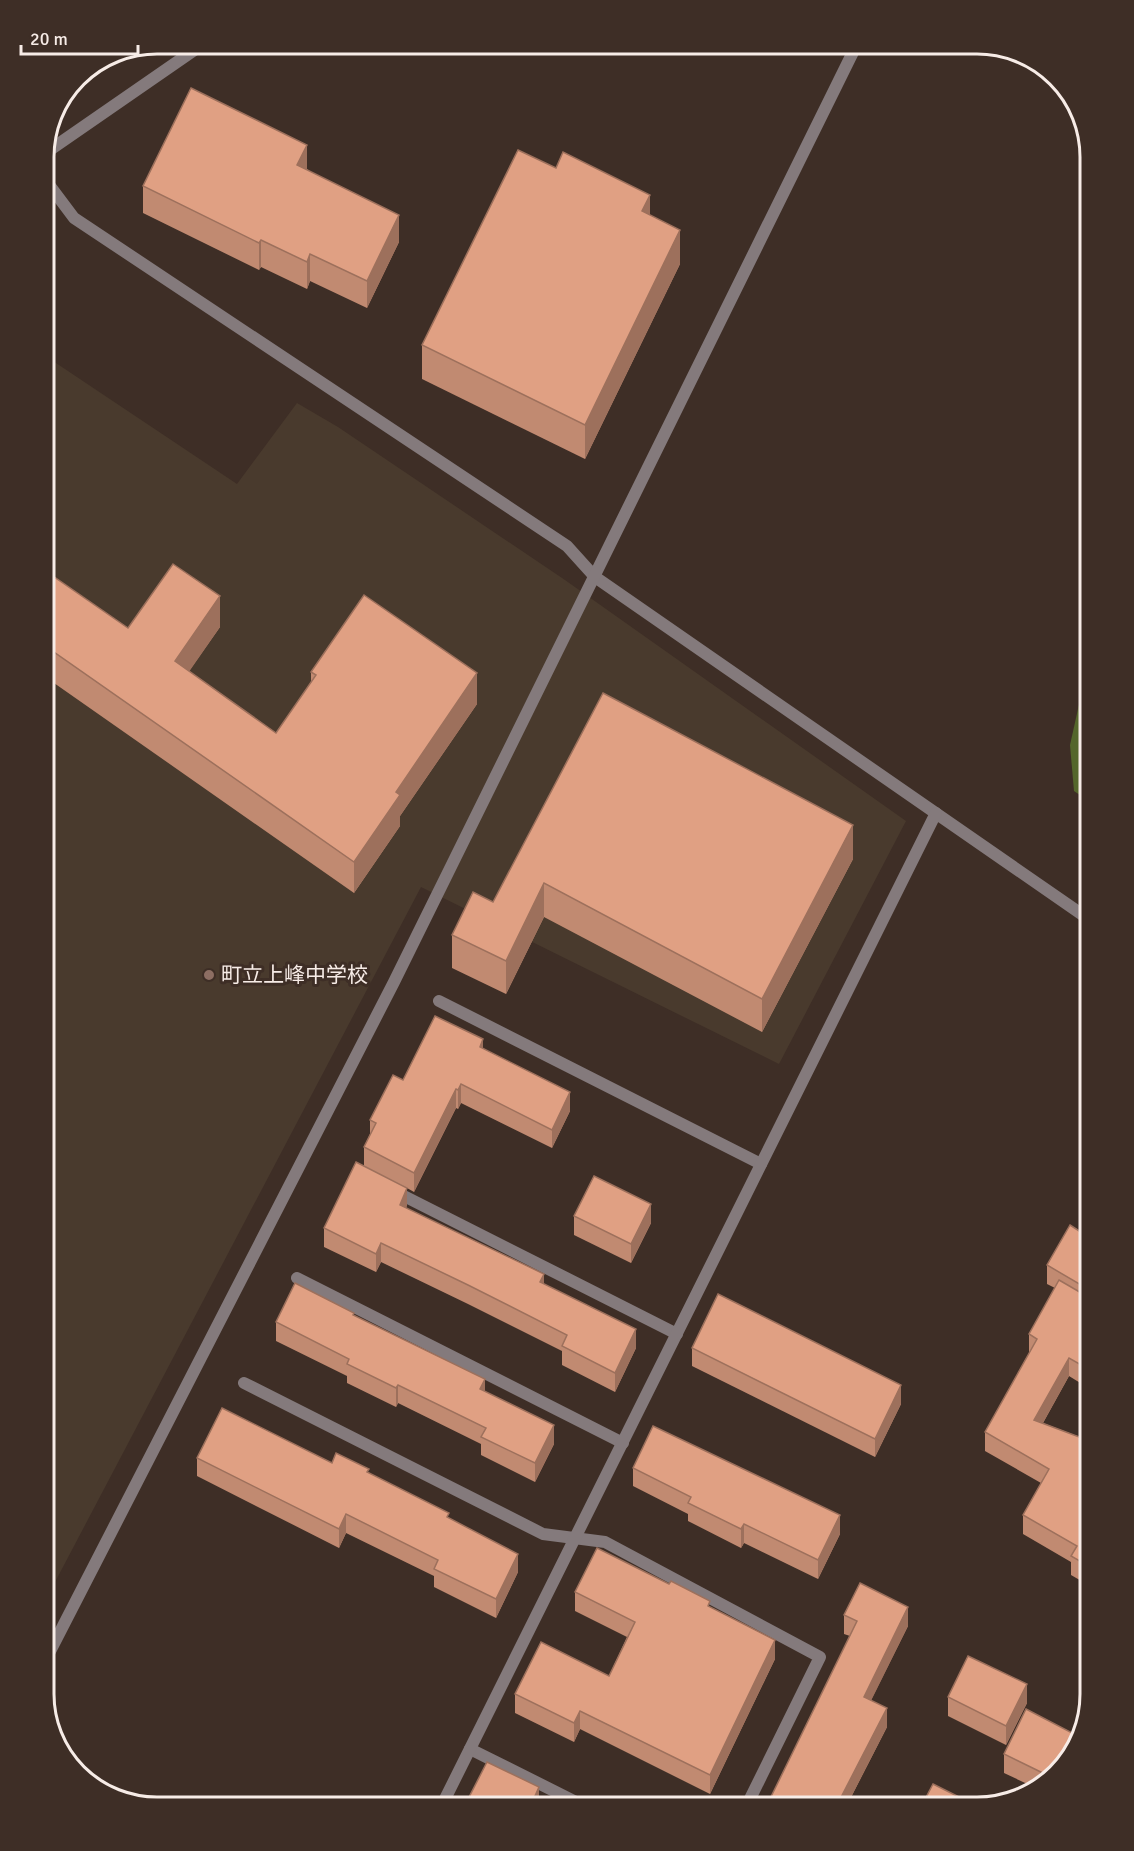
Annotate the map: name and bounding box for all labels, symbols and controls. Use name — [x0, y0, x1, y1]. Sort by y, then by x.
scale bar — [21, 18, 138, 56]
text: 20 m — [30, 28, 68, 50]
place label: 町立上峰中学校 — [221, 962, 368, 988]
marker: 町立上峰中学校 — [202, 968, 216, 982]

